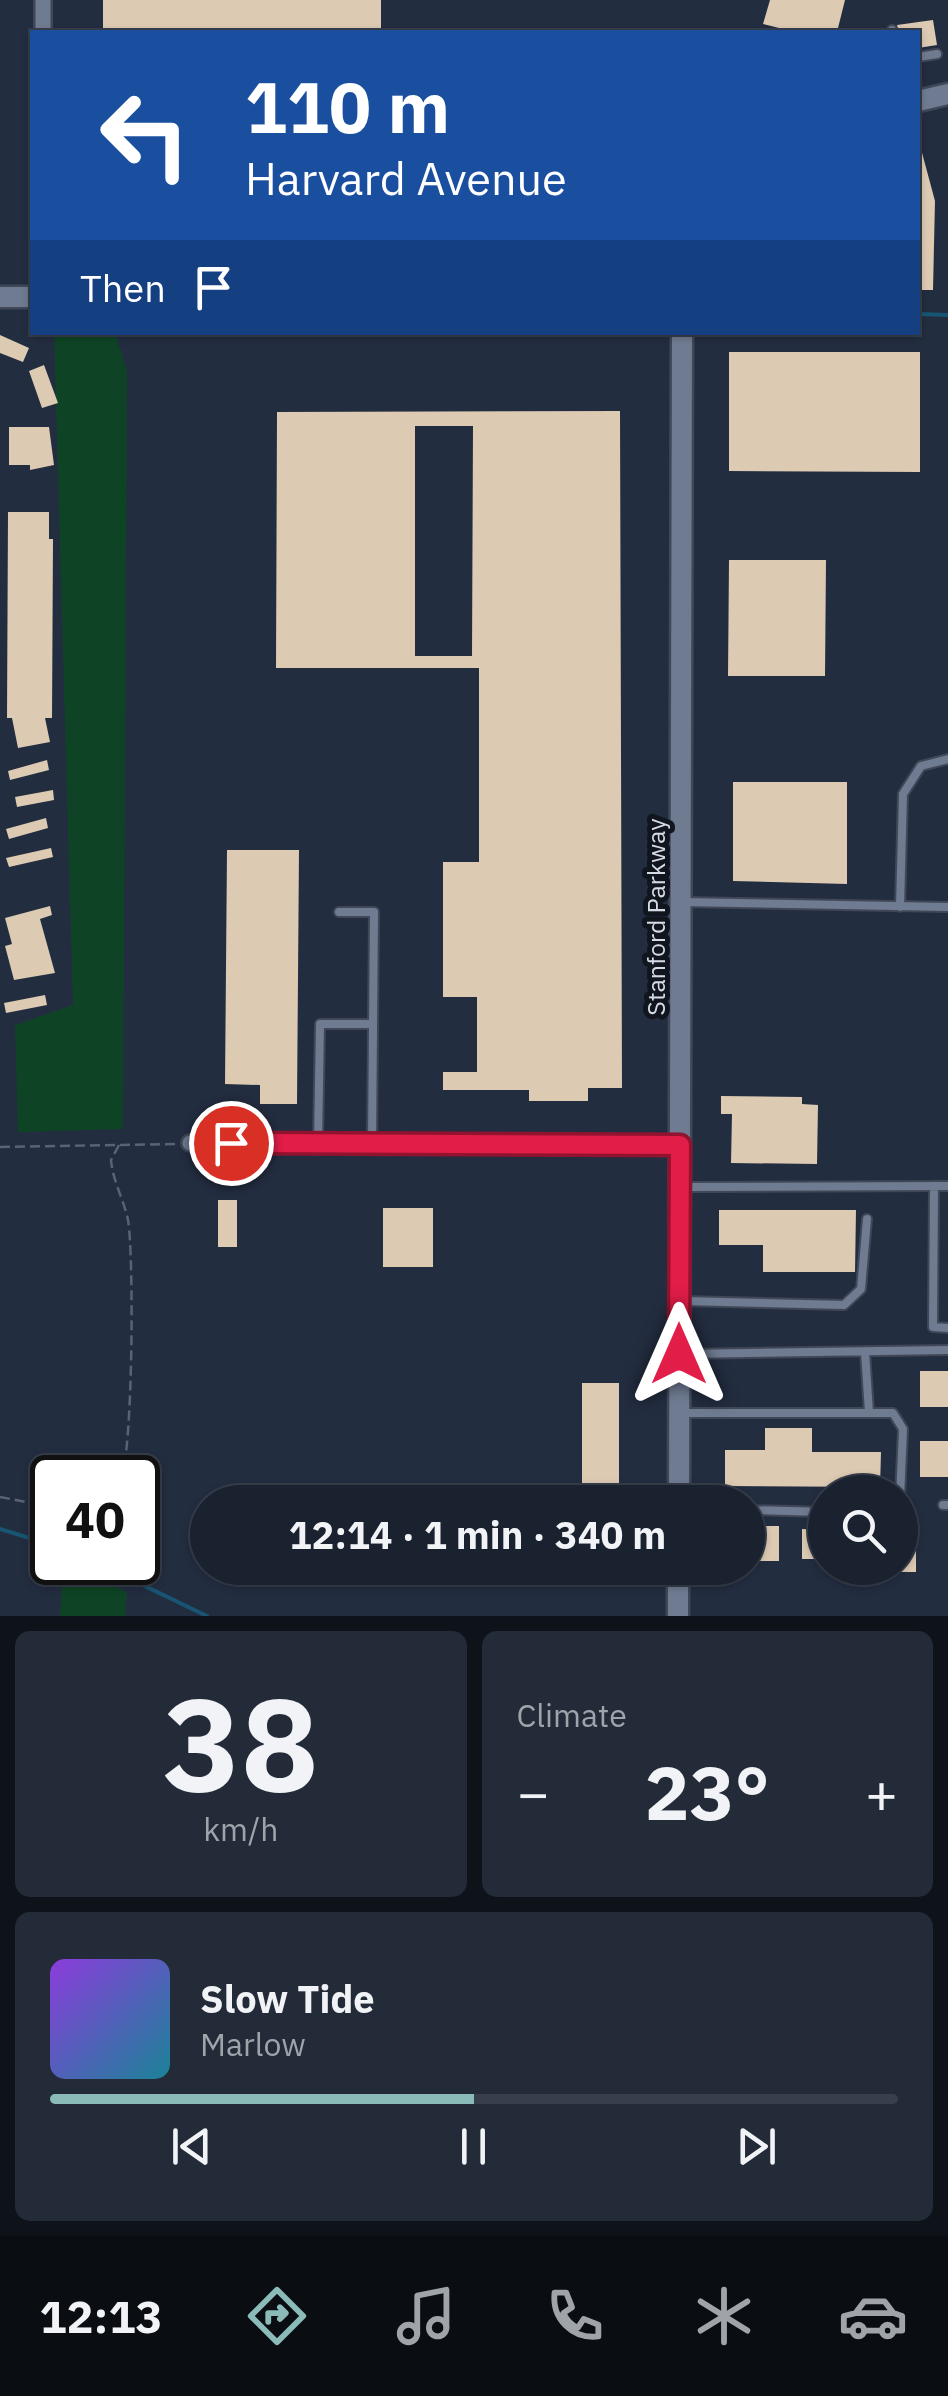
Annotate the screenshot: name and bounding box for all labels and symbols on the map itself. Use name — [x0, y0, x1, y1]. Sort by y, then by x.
street label: Stanford Parkway — [639, 818, 672, 1016]
pin — [189, 1101, 274, 1186]
position arrow — [627, 1302, 731, 1406]
speed limit sign: 40 — [30, 1455, 160, 1585]

